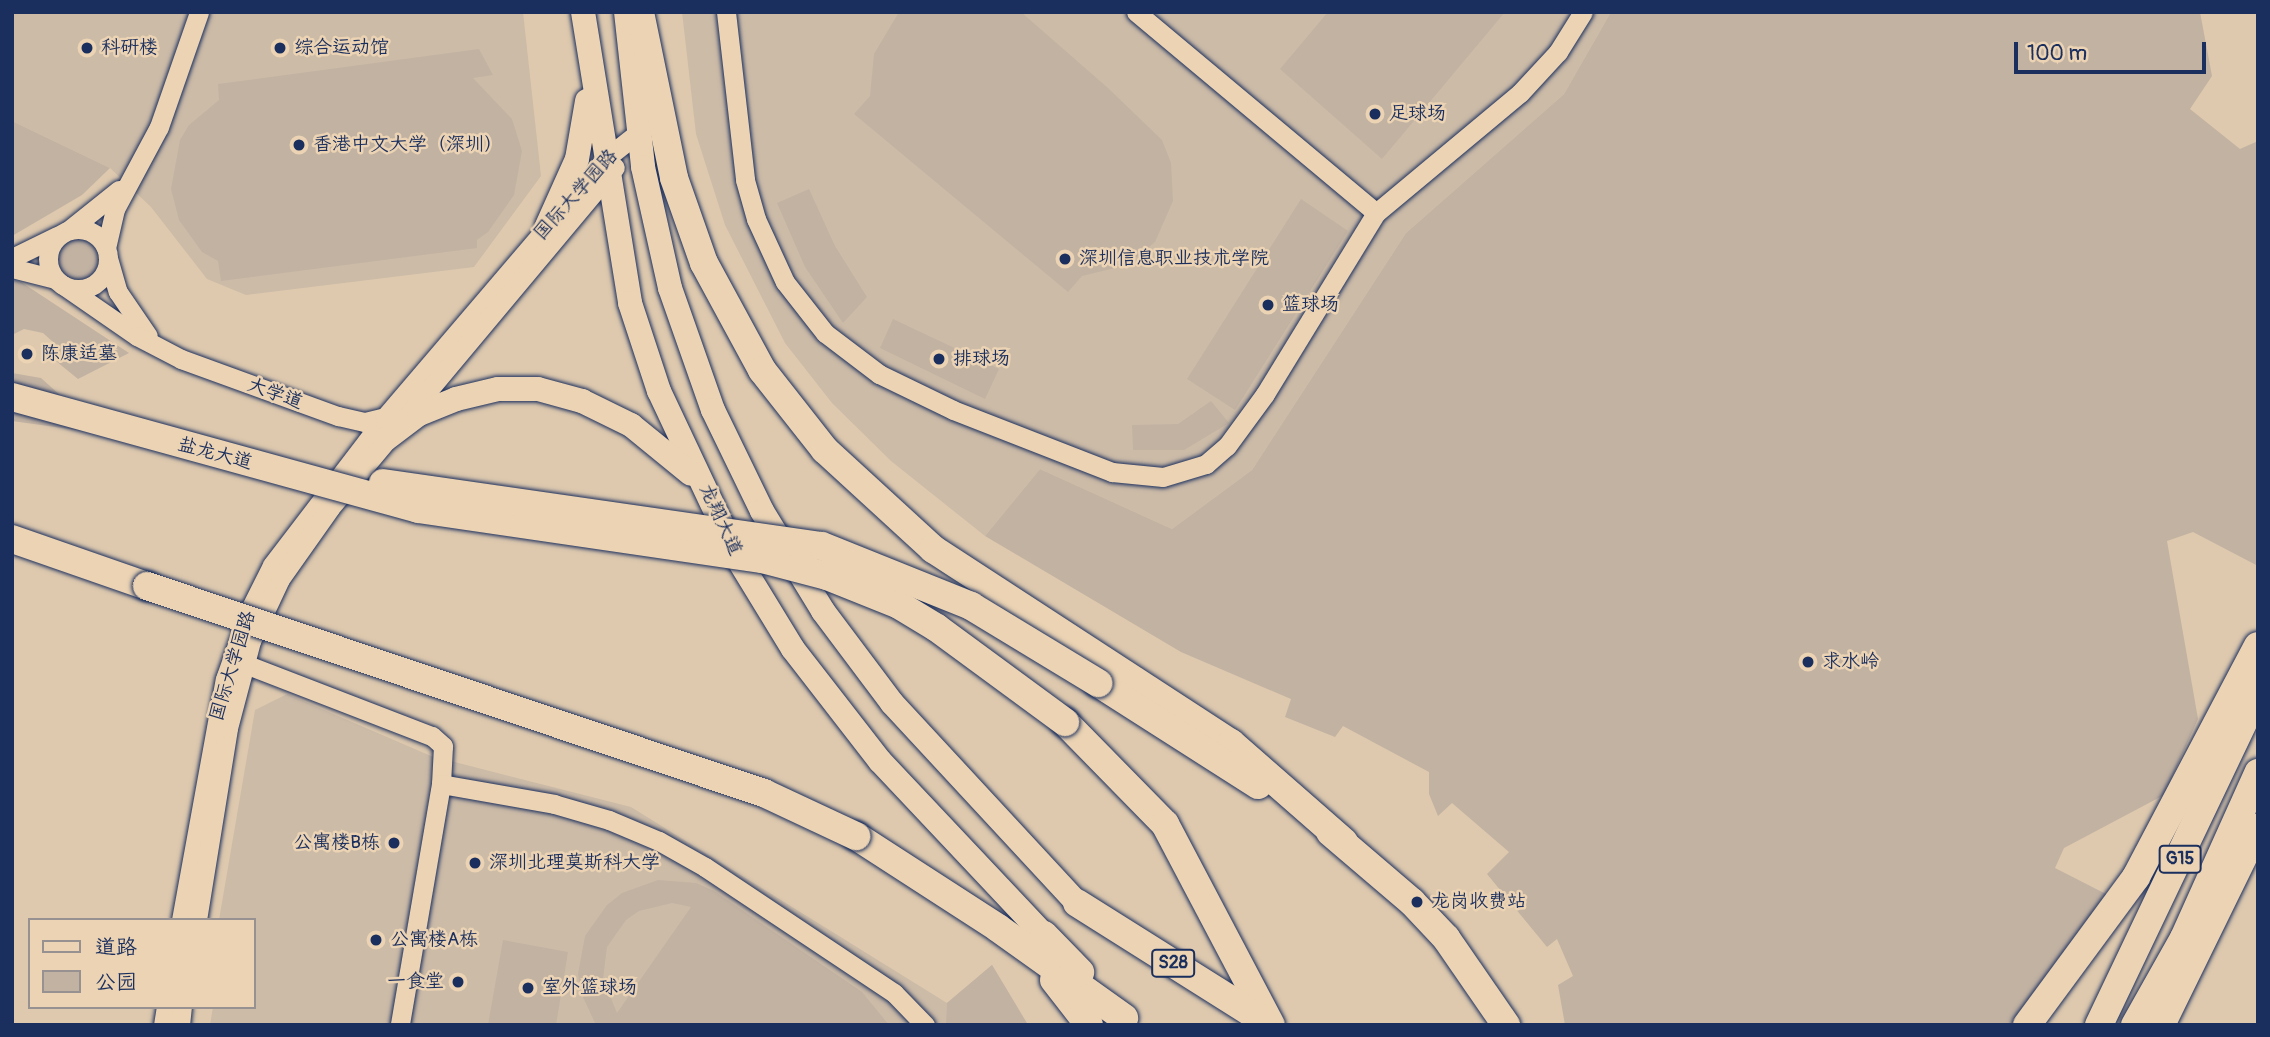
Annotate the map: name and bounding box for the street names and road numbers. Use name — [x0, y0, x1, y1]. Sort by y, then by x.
street label: 国际大学园路 — [529, 145, 623, 245]
street label: 大学道 — [244, 374, 306, 414]
street label: 盐龙大道 — [175, 433, 255, 475]
street label: 龙翔大道 — [694, 481, 746, 559]
street label: 国际大学园路 — [205, 608, 261, 724]
road number: G15 — [2157, 844, 2203, 874]
road number: S28 — [1150, 948, 1196, 978]

